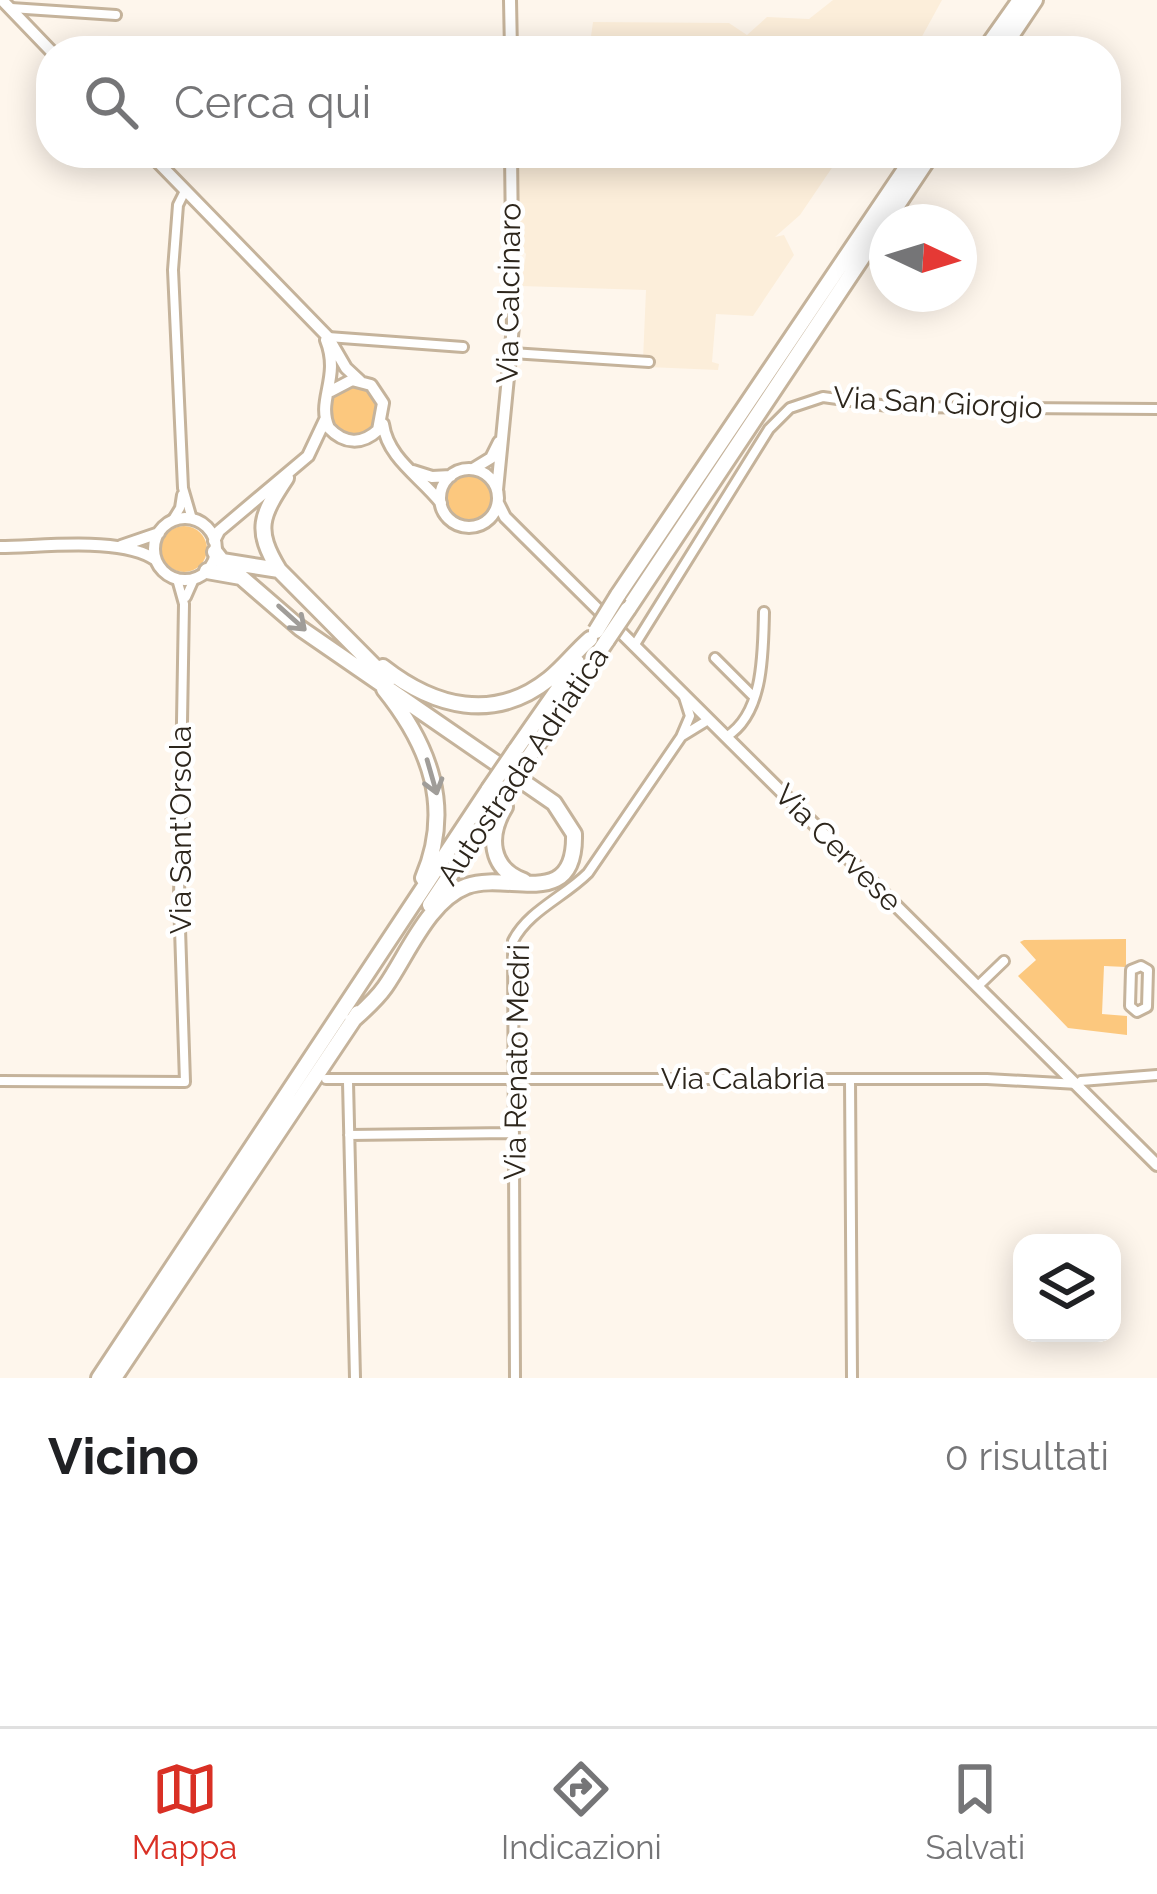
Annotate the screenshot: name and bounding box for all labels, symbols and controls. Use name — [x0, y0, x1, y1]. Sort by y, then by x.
search box — [36, 36, 1121, 168]
icon: search — [78, 69, 144, 135]
text: Cerca qui — [174, 76, 371, 129]
street label: Via Calcinaro — [489, 202, 528, 384]
north arrow — [869, 204, 977, 312]
street label: Via San Giorgio — [832, 380, 1044, 425]
one-way arrow — [276, 604, 306, 632]
street label: Autostrada Adriatica — [430, 640, 615, 891]
street label: Via Sant'Orsola — [163, 726, 198, 934]
one-way arrow — [422, 757, 444, 795]
street label: Via Cervese — [768, 777, 909, 918]
street label: Via Renato Medri — [497, 944, 536, 1180]
street label: Via Calabria — [661, 1061, 825, 1096]
map controls — [1013, 1234, 1121, 1342]
button: layers — [1013, 1234, 1121, 1342]
text: Vicino — [48, 1426, 199, 1486]
text: 0 risultati — [945, 1433, 1109, 1479]
tab: Mappa — [132, 1756, 237, 1867]
tab: Indicazioni — [501, 1756, 662, 1867]
tab: Salvati — [925, 1756, 1025, 1867]

